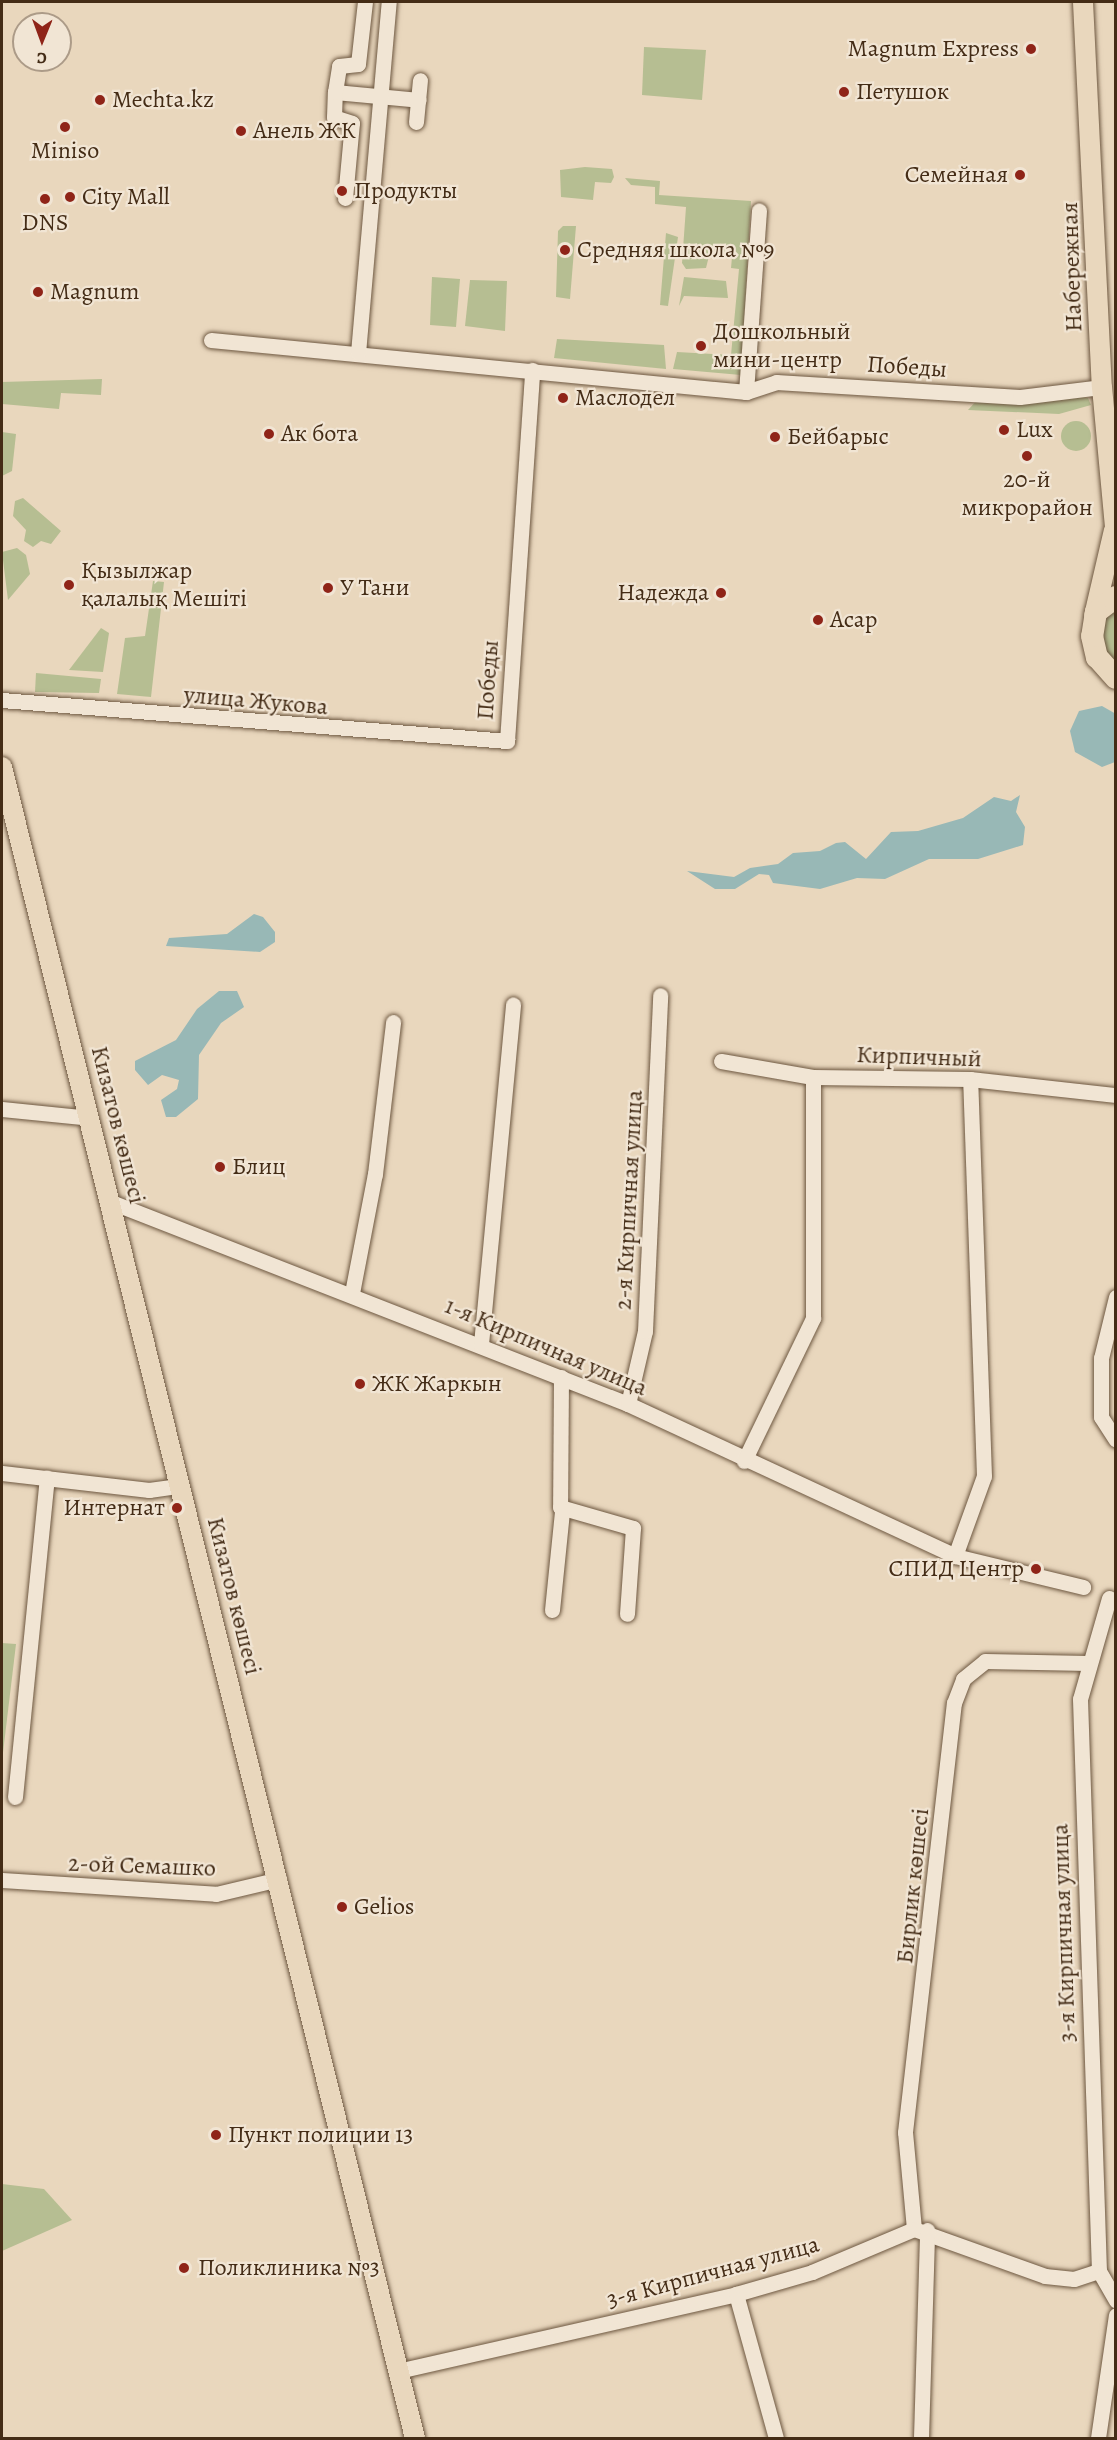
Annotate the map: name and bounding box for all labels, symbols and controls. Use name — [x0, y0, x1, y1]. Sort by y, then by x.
north arrow — [12, 12, 72, 72]
place label: Magnum Express — [848, 35, 1019, 63]
marker: Magnum Express — [1024, 42, 1038, 56]
text: С — [37, 47, 47, 69]
place label: Петушок — [856, 78, 949, 106]
marker: Петушок — [837, 85, 851, 99]
place label: Mechta.kz — [112, 86, 214, 114]
marker: Mechta.kz — [93, 93, 107, 107]
place label: Анель ЖК — [253, 117, 356, 145]
marker: Miniso — [58, 120, 72, 134]
marker: Анель ЖК — [234, 124, 248, 138]
place label: Miniso — [31, 137, 99, 165]
place label: Семейная — [905, 161, 1008, 189]
marker: Семейная — [1013, 168, 1027, 182]
place label: Продукты — [354, 177, 458, 205]
place label: City Mall — [82, 183, 170, 211]
marker: Продукты — [335, 184, 349, 198]
marker: City Mall — [63, 190, 77, 204]
marker: DNS — [38, 192, 52, 206]
street label: Набережная — [1055, 202, 1089, 332]
place label: DNS — [22, 209, 68, 237]
place label: Средняя школа №9 — [577, 236, 775, 264]
marker: Средняя школа №9 — [558, 243, 572, 257]
place label: Magnum — [50, 278, 139, 306]
marker: Magnum — [31, 285, 45, 299]
place label: Дошкольный мини-центр — [713, 318, 851, 374]
marker: Дошкольный мини-центр — [694, 339, 708, 353]
street label: Победы — [866, 350, 948, 384]
place label: Маслодел — [575, 384, 675, 412]
marker: Маслодел — [556, 391, 570, 405]
place label: Lux — [1016, 416, 1053, 444]
place label: Ак бота — [281, 420, 358, 448]
place label: Бейбарыс — [787, 423, 889, 451]
marker: Lux — [997, 423, 1011, 437]
marker: Ак бота — [262, 427, 276, 441]
marker: Бейбарыс — [768, 430, 782, 444]
marker: 20-й микрорайон — [1020, 449, 1034, 463]
place label: 20-й микрорайон — [961, 466, 1093, 522]
place label: Қызылжар қалалық Мешіті — [81, 557, 247, 613]
place label: У Тани — [340, 574, 410, 602]
marker: Қызылжар қалалық Мешіті — [62, 578, 76, 592]
place label: Надежда — [617, 579, 709, 607]
marker: У Тани — [321, 581, 335, 595]
marker: Надежда — [714, 586, 728, 600]
place label: Асар — [830, 606, 877, 634]
marker: Асар — [811, 613, 825, 627]
street label: Победы — [471, 639, 505, 721]
street label: улица Жукова — [183, 680, 329, 722]
street label: Кирпичный — [856, 1040, 982, 1074]
street label: Кизатов көшесі — [84, 1043, 152, 1207]
street label: 2-я Кирпичная улица — [609, 1089, 649, 1311]
place label: Блиц — [232, 1153, 286, 1181]
marker: Блиц — [213, 1160, 227, 1174]
street label: 1-я Кирпичная улица — [440, 1291, 652, 1403]
place label: ЖК Жаркын — [372, 1370, 502, 1398]
marker: ЖК Жаркын — [353, 1377, 367, 1391]
place label: Интернат — [63, 1494, 165, 1522]
marker: Интернат — [170, 1501, 184, 1515]
street label: Кизатов көшесі — [200, 1514, 268, 1678]
place label: СПИД Центр — [889, 1555, 1024, 1583]
marker: СПИД Центр — [1029, 1562, 1043, 1576]
street label: Бирлик көшесі — [891, 1807, 935, 1965]
street label: 3-я Кирпичная улица — [1046, 1823, 1082, 2043]
street label: 2-ой Семашко — [68, 1849, 216, 1883]
place label: Gelios — [354, 1893, 415, 1921]
marker: Gelios — [335, 1900, 349, 1914]
place label: Пункт полиции 13 — [228, 2121, 413, 2149]
marker: Пункт полиции 13 — [209, 2128, 223, 2142]
street label: 3-я Кирпичная улица — [604, 2230, 822, 2314]
place label: Поликлиника №3 — [198, 2254, 380, 2282]
marker: Поликлиника №3 — [175, 2259, 193, 2277]

